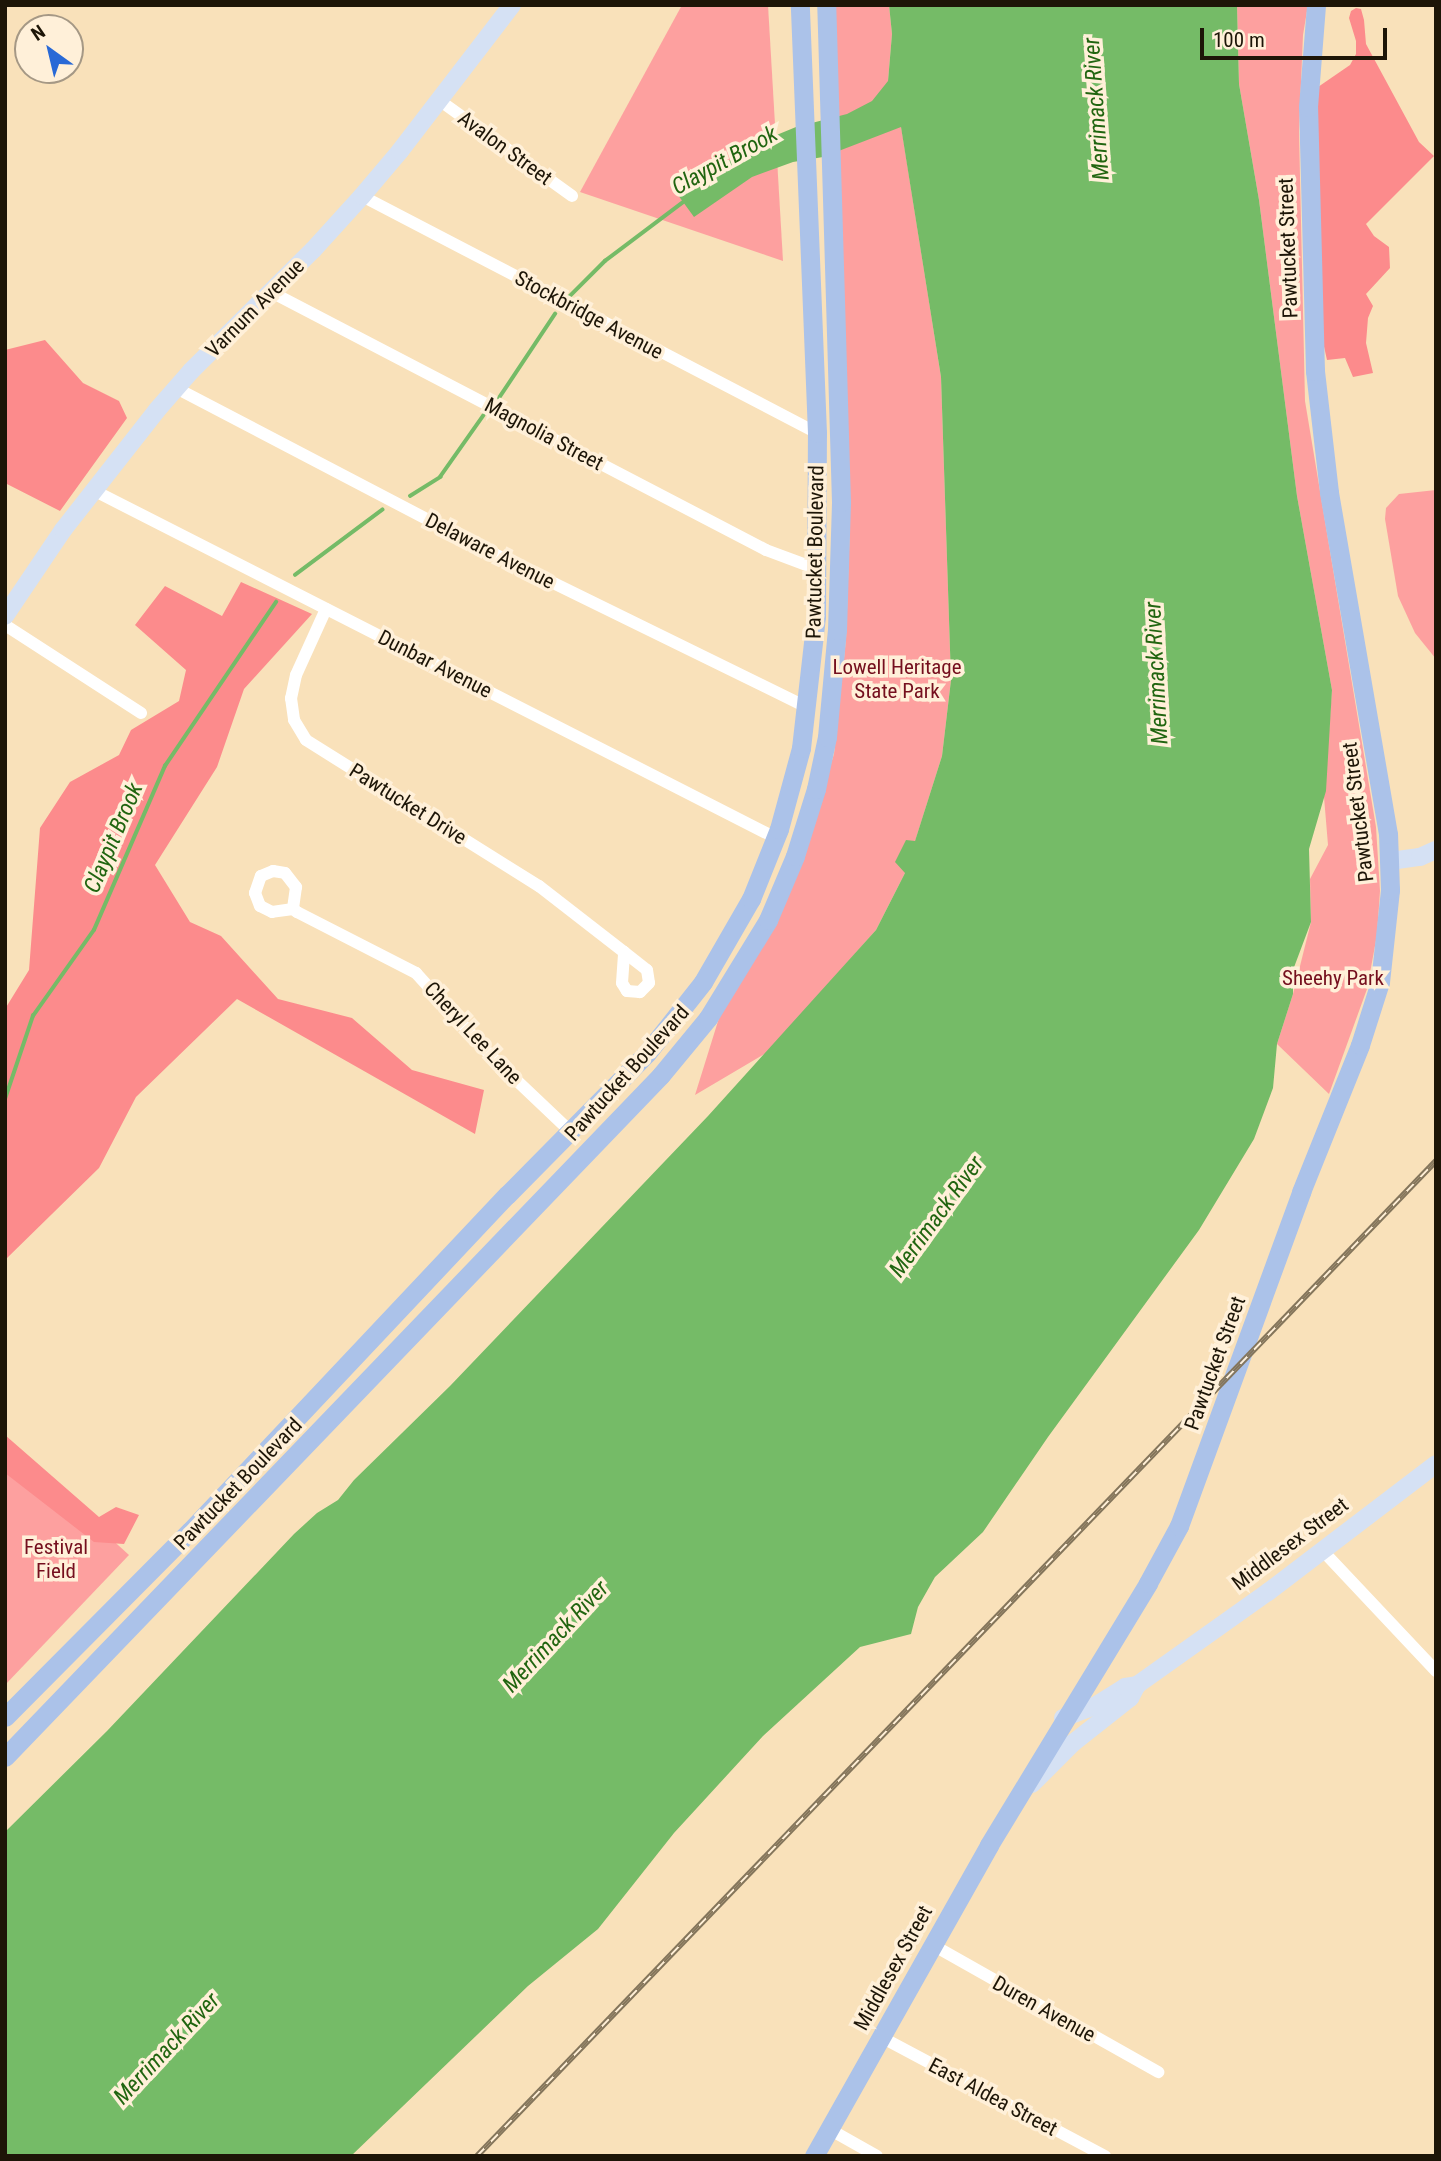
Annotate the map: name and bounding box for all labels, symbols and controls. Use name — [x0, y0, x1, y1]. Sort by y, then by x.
north arrow — [14, 14, 84, 84]
scale bar — [1203, 14, 1390, 58]
text: N — [27, 20, 49, 46]
text: 100 m — [1213, 28, 1265, 52]
water label: Merrimack River — [1078, 37, 1116, 181]
street label: Avalon Street — [453, 105, 557, 191]
water label: Claypit Brook — [667, 121, 783, 201]
street label: Pawtucket Street — [1273, 177, 1303, 319]
street label: Varnum Avenue — [200, 253, 310, 363]
street label: Stockbridge Avenue — [511, 265, 667, 365]
street label: Magnolia Street — [480, 392, 608, 476]
street label: Pawtucket Boulevard — [801, 465, 829, 639]
street label: Delaware Avenue — [421, 508, 559, 594]
water label: Merrimack River — [1139, 601, 1175, 745]
street label: Dunbar Avenue — [374, 625, 496, 703]
park label: Lowell Heritage State Park — [832, 654, 962, 704]
street label: Pawtucket Street — [1337, 741, 1379, 883]
street label: Pawtucket Drive — [345, 758, 471, 850]
water label: Claypit Brook — [78, 779, 150, 897]
park label: Sheehy Park — [1282, 965, 1384, 991]
street label: Cheryl Lee Lane — [419, 976, 527, 1090]
street label: Pawtucket Boulevard — [560, 1000, 694, 1146]
water label: Merrimack River — [884, 1151, 990, 1283]
street label: Pawtucket Street — [1179, 1293, 1251, 1433]
street label: Pawtucket Boulevard — [169, 1413, 307, 1555]
street label: Middlesex Street — [1227, 1492, 1353, 1596]
park label: Festival Field — [24, 1534, 88, 1584]
water label: Merrimack River — [497, 1575, 615, 1699]
street label: Middlesex Street — [848, 1901, 938, 2035]
street label: Duren Avenue — [988, 1970, 1100, 2048]
water label: Merrimack River — [108, 1987, 226, 2111]
street label: East Aldea Street — [924, 2052, 1062, 2142]

